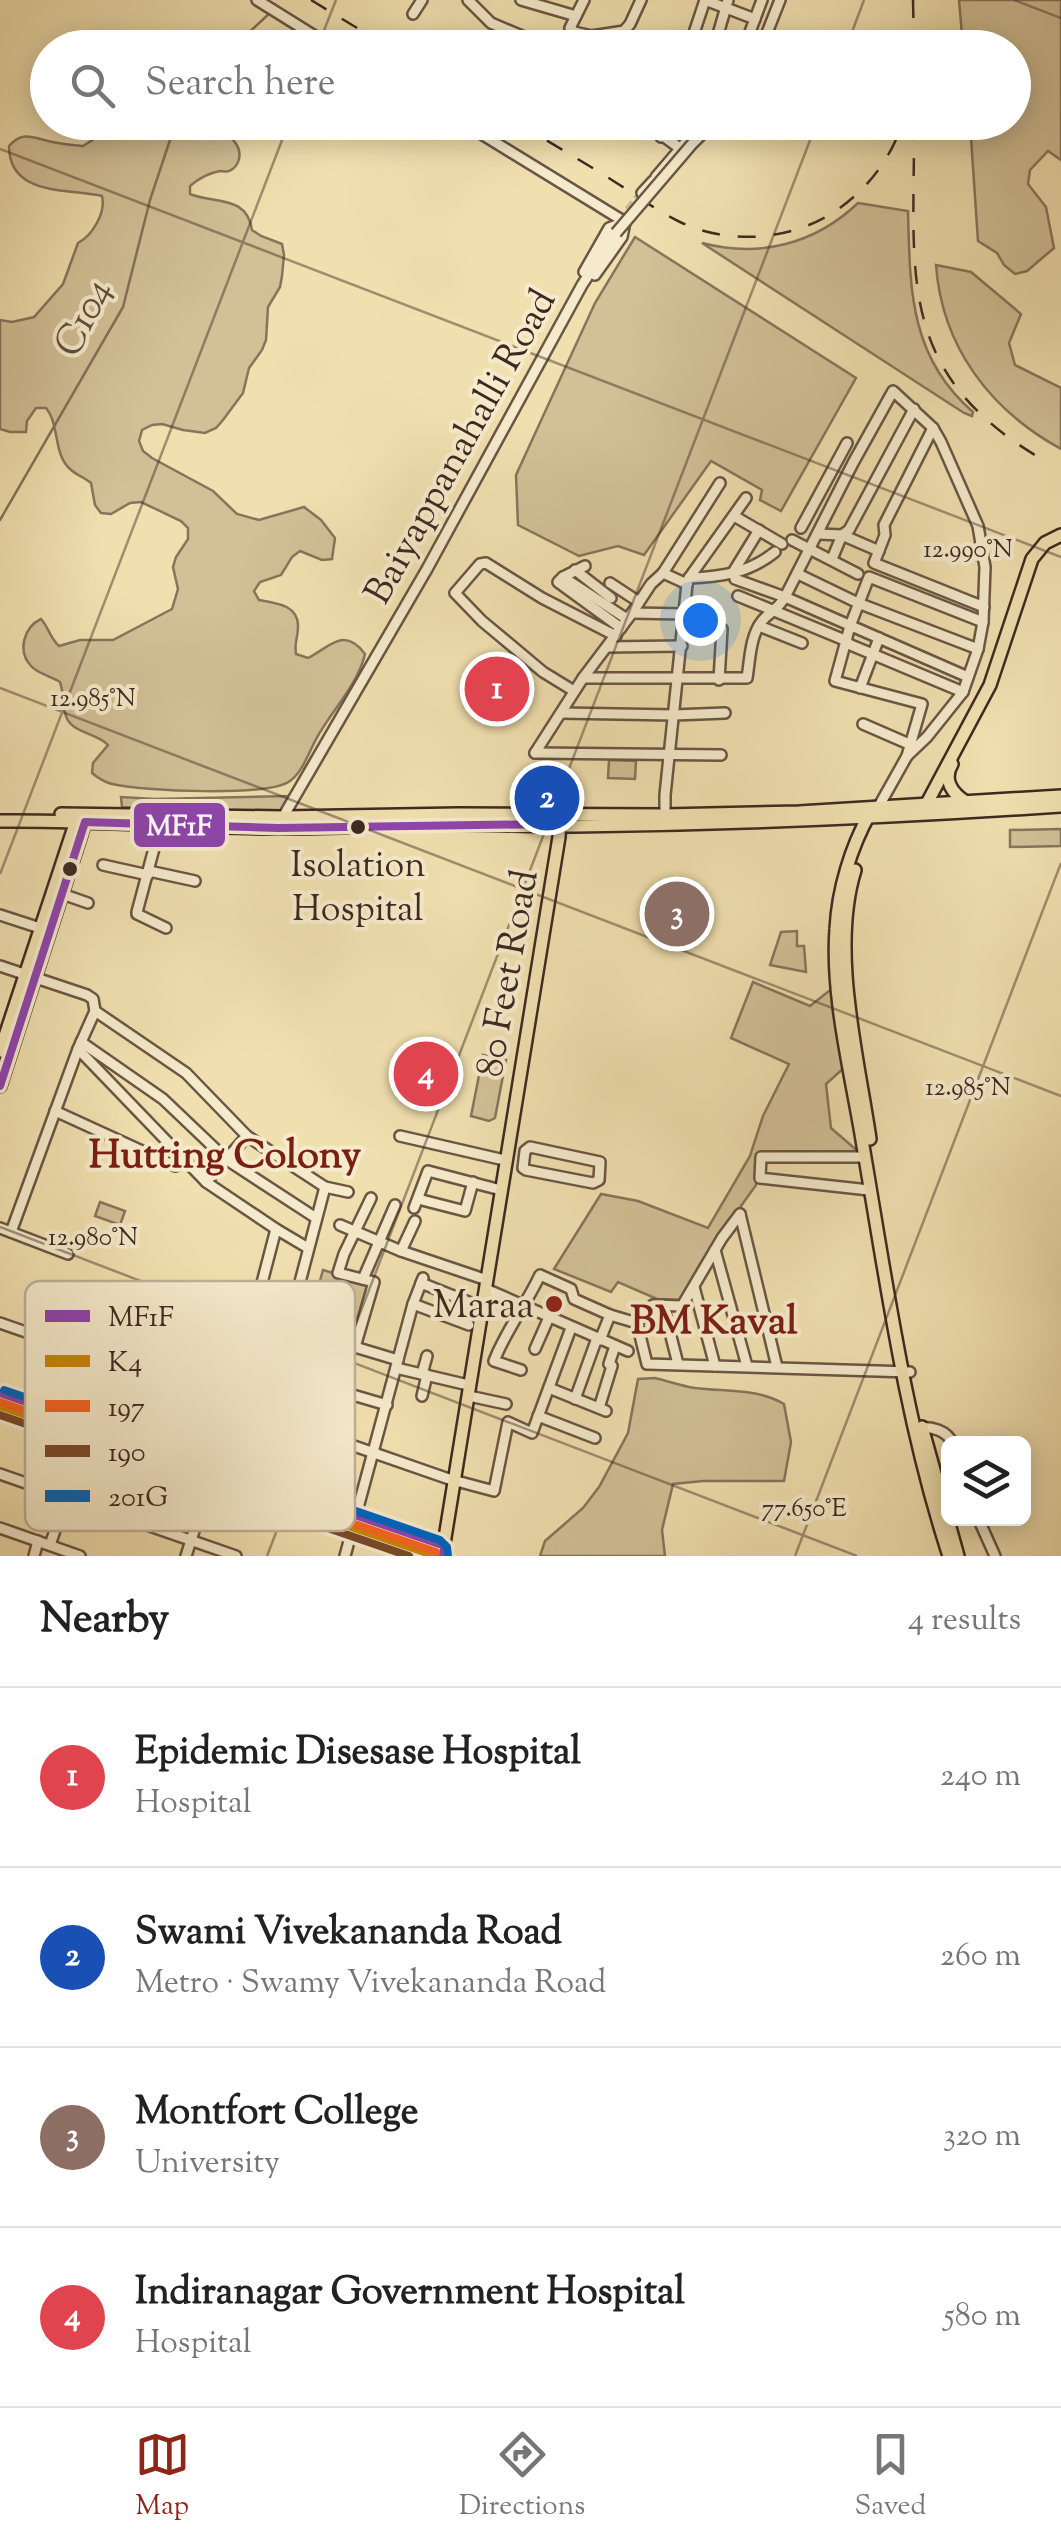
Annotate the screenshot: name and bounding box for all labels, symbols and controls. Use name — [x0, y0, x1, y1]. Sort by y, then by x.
search box — [30, 30, 1031, 140]
icon: search — [65, 58, 120, 113]
text: Search here — [145, 58, 336, 112]
water label: C104 — [42, 271, 128, 367]
street label: Baiyappanahalli Road — [353, 281, 572, 615]
text: 12.990°N — [923, 533, 1013, 569]
your location — [675, 595, 726, 646]
pin: 1 — [464, 652, 530, 726]
text: 12.985°N — [50, 682, 136, 718]
pin: 2 — [514, 760, 580, 836]
line badge: MF1F — [132, 801, 227, 849]
text: MF1F — [146, 808, 212, 848]
marker: Isolation Hospital — [348, 817, 368, 837]
place label: Isolation Hospital — [290, 841, 426, 937]
unlabelled marker — [60, 859, 80, 879]
street label: 80 Feet Road — [465, 866, 555, 1082]
pin: 3 — [644, 876, 710, 952]
pin: 4 — [394, 1036, 458, 1112]
text: 12.985°N — [925, 1071, 1011, 1107]
district label: Hutting Colony — [89, 1129, 361, 1186]
text: 12.980°N — [48, 1221, 138, 1257]
legend — [25, 1281, 355, 1531]
place label: Maraa — [433, 1281, 534, 1335]
marker: Maraa — [543, 1293, 565, 1315]
district label: BM Kaval — [630, 1295, 798, 1352]
text: MF1F — [108, 1299, 174, 1339]
text: K4 — [108, 1344, 142, 1384]
text: 197 — [108, 1389, 145, 1429]
text: 190 — [108, 1434, 146, 1474]
map controls — [941, 1436, 1031, 1526]
button: layers — [941, 1436, 1031, 1526]
text: 201G — [108, 1479, 168, 1519]
text: 77.650°E — [762, 1492, 846, 1528]
text: Nearby — [40, 1591, 169, 1651]
text: 4 results — [908, 1598, 1021, 1644]
text: Epidemic Disesase Hospital — [135, 1727, 581, 1781]
text: 1 — [67, 1754, 78, 1800]
text: 240 m — [940, 1754, 1021, 1800]
text: Hospital — [135, 1781, 252, 1827]
text: Swami Vivekananda Road — [135, 1907, 562, 1961]
text: 2 — [65, 1934, 80, 1980]
text: 260 m — [940, 1934, 1021, 1980]
text: Metro · Swamy Vivekananda Road — [135, 1961, 606, 2007]
text: Montfort College — [135, 2087, 418, 2141]
text: 3 — [66, 2114, 79, 2160]
text: 320 m — [943, 2114, 1021, 2160]
text: University — [135, 2141, 280, 2187]
text: Indiranagar Government Hospital — [135, 2267, 685, 2321]
text: 4 — [64, 2294, 81, 2340]
text: 580 m — [944, 2294, 1021, 2340]
text: Hospital — [135, 2321, 252, 2367]
tab: Map — [135, 2427, 190, 2527]
tab: Directions — [459, 2427, 585, 2527]
tab: Saved — [854, 2427, 926, 2527]

